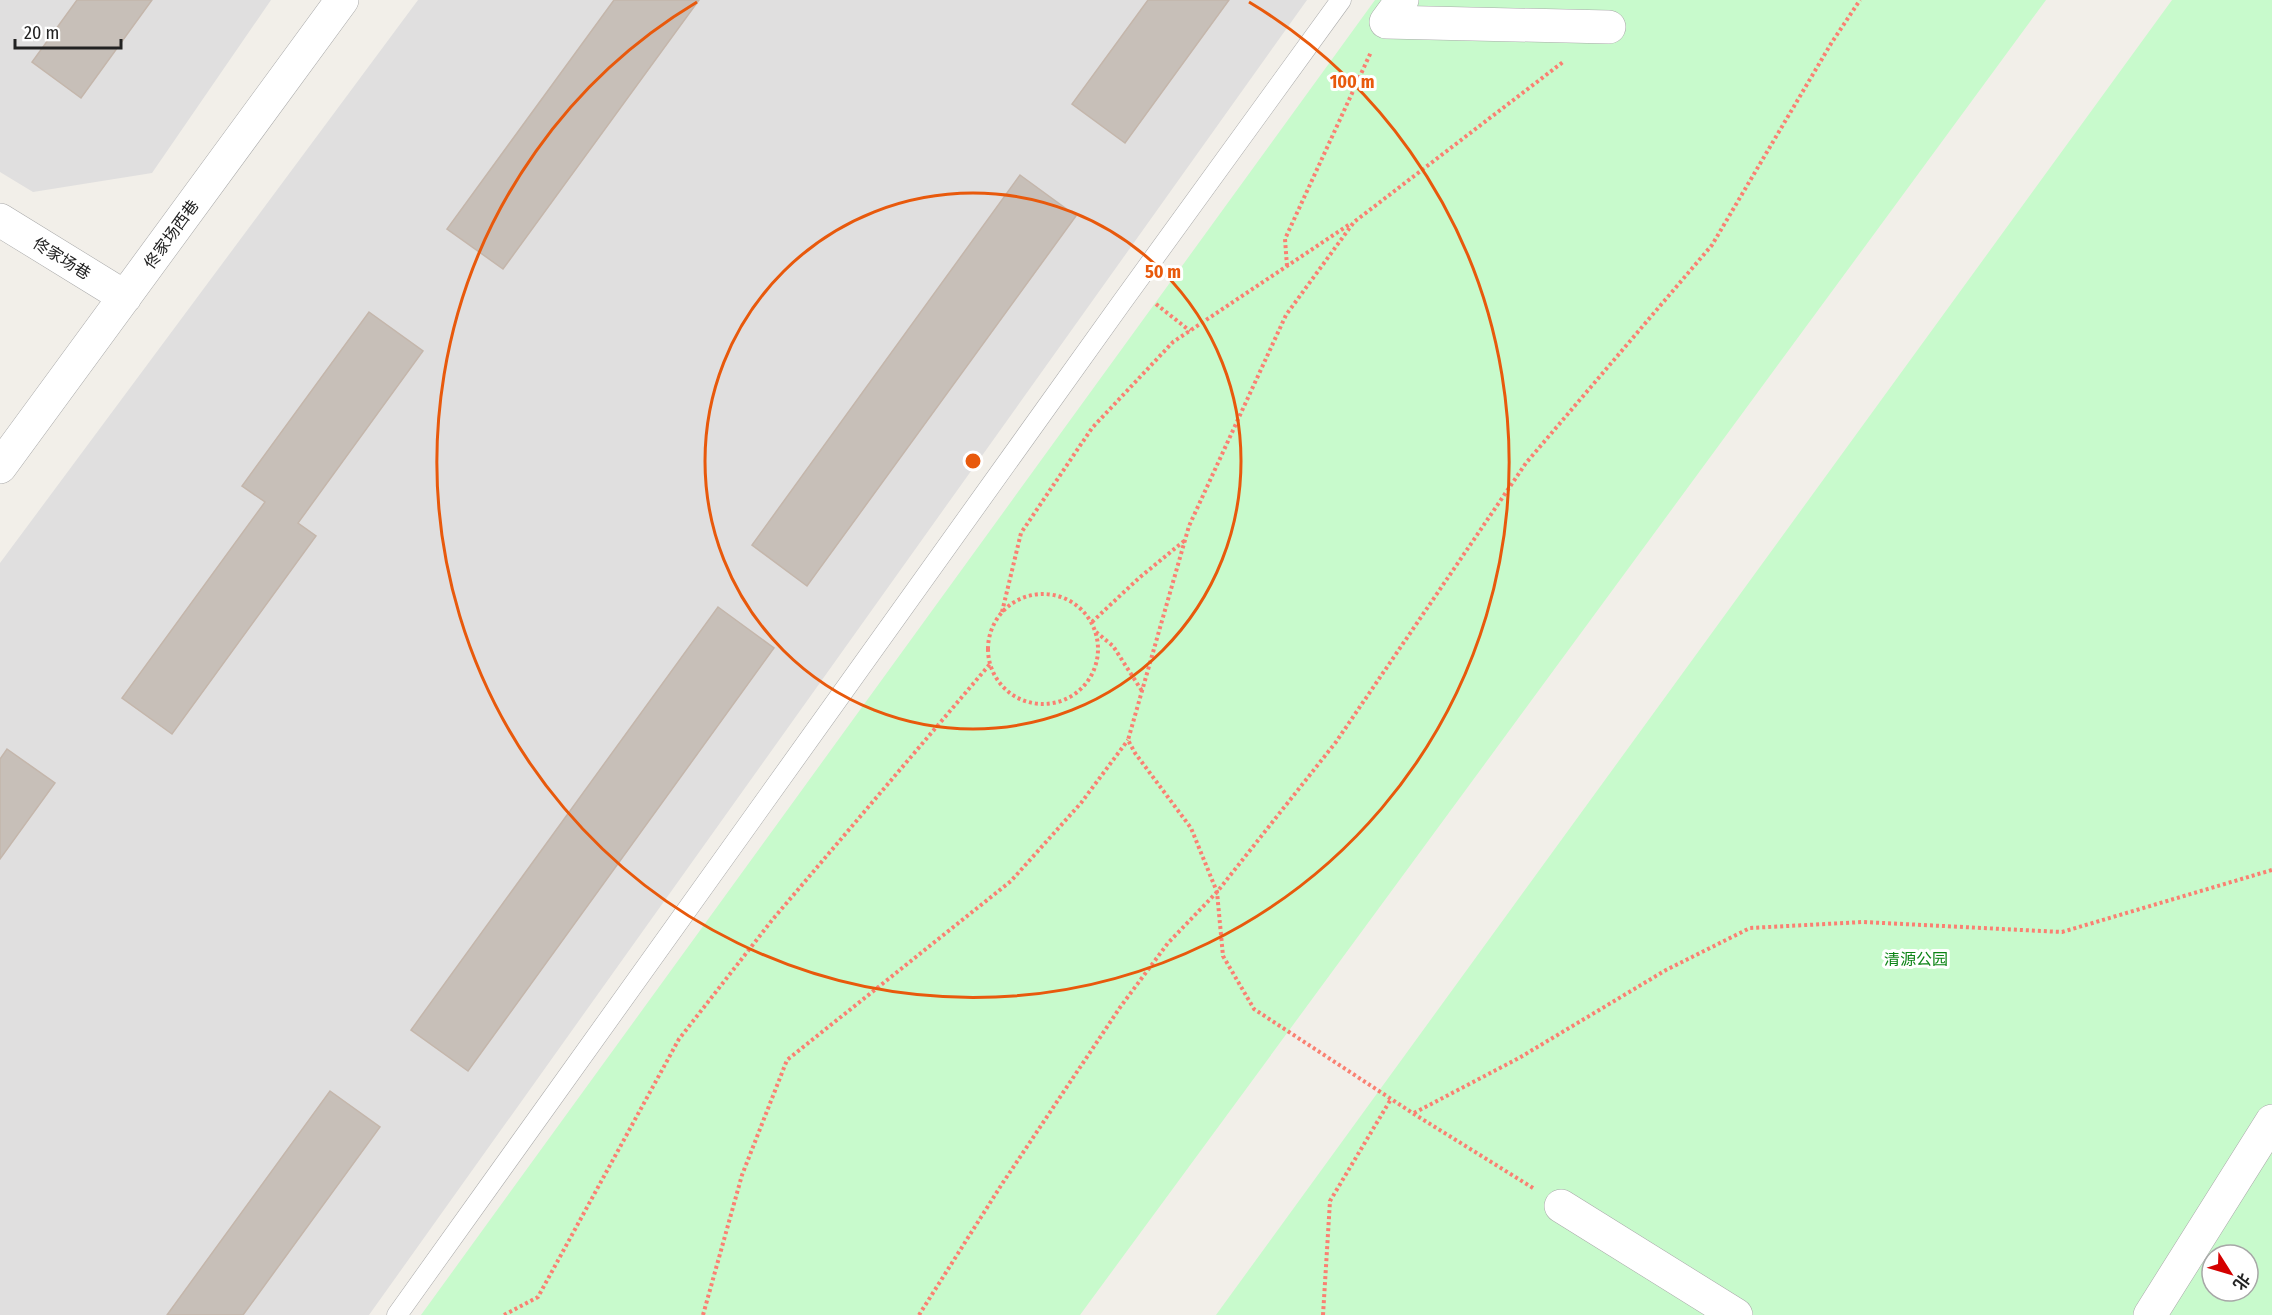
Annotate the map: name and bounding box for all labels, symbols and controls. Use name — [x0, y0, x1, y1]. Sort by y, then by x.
scale bar — [15, 12, 122, 50]
text: 20 m — [24, 22, 59, 44]
text: 100 m — [1330, 71, 1374, 93]
street label: 佟家场西巷 — [140, 196, 203, 272]
street label: 佟家场巷 — [30, 233, 94, 283]
text: 50 m — [1145, 261, 1181, 283]
centre of rings — [963, 451, 983, 471]
park label: 清源公园 — [1884, 950, 1948, 969]
north arrow — [2200, 1243, 2260, 1303]
text: 北 — [2229, 1270, 2254, 1294]

